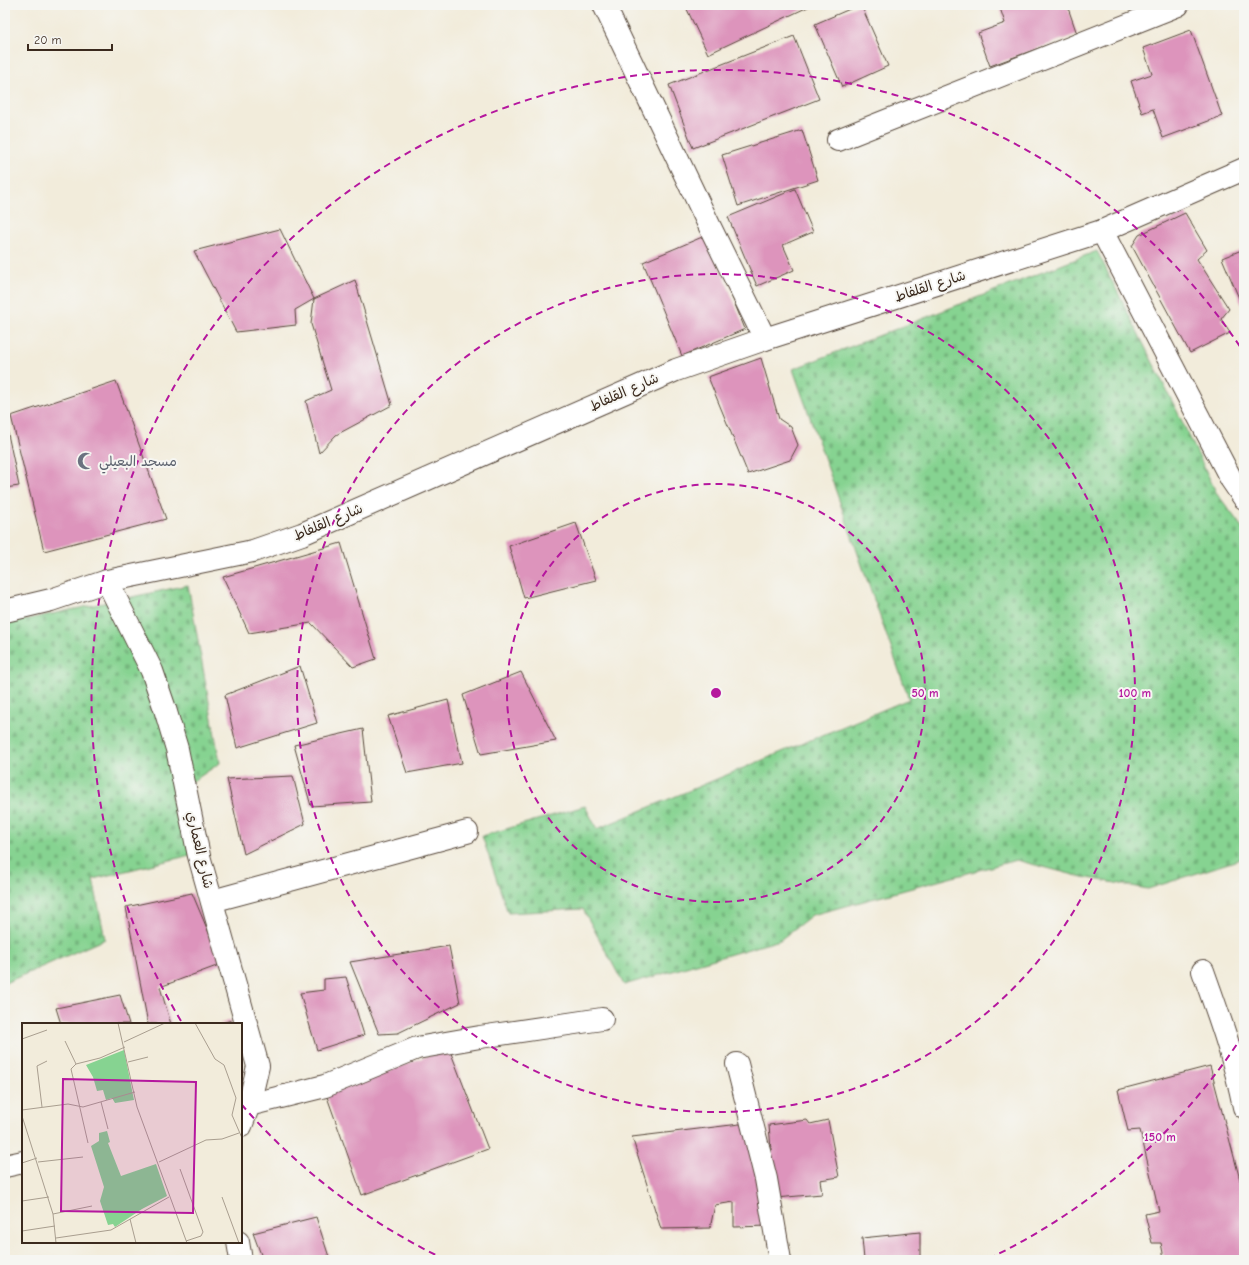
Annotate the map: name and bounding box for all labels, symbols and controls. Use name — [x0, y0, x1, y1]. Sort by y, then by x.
scale bar — [28, 26, 112, 52]
text: 20 m — [34, 33, 62, 47]
street label: شارع القلفاط — [892, 266, 968, 306]
street label: شارع القلفاط — [587, 369, 662, 416]
mosque icon: مسجد البعيلي — [76, 451, 96, 471]
place label: مسجد البعيلي — [99, 453, 177, 474]
street label: شارع القلفاط — [291, 500, 366, 545]
centre of rings — [709, 686, 723, 700]
text: 50 m — [911, 686, 939, 700]
text: 100 m — [1119, 686, 1151, 700]
street label: شارع العماري — [181, 810, 217, 891]
inset map — [22, 1023, 242, 1243]
text: 150 m — [1144, 1130, 1176, 1144]

